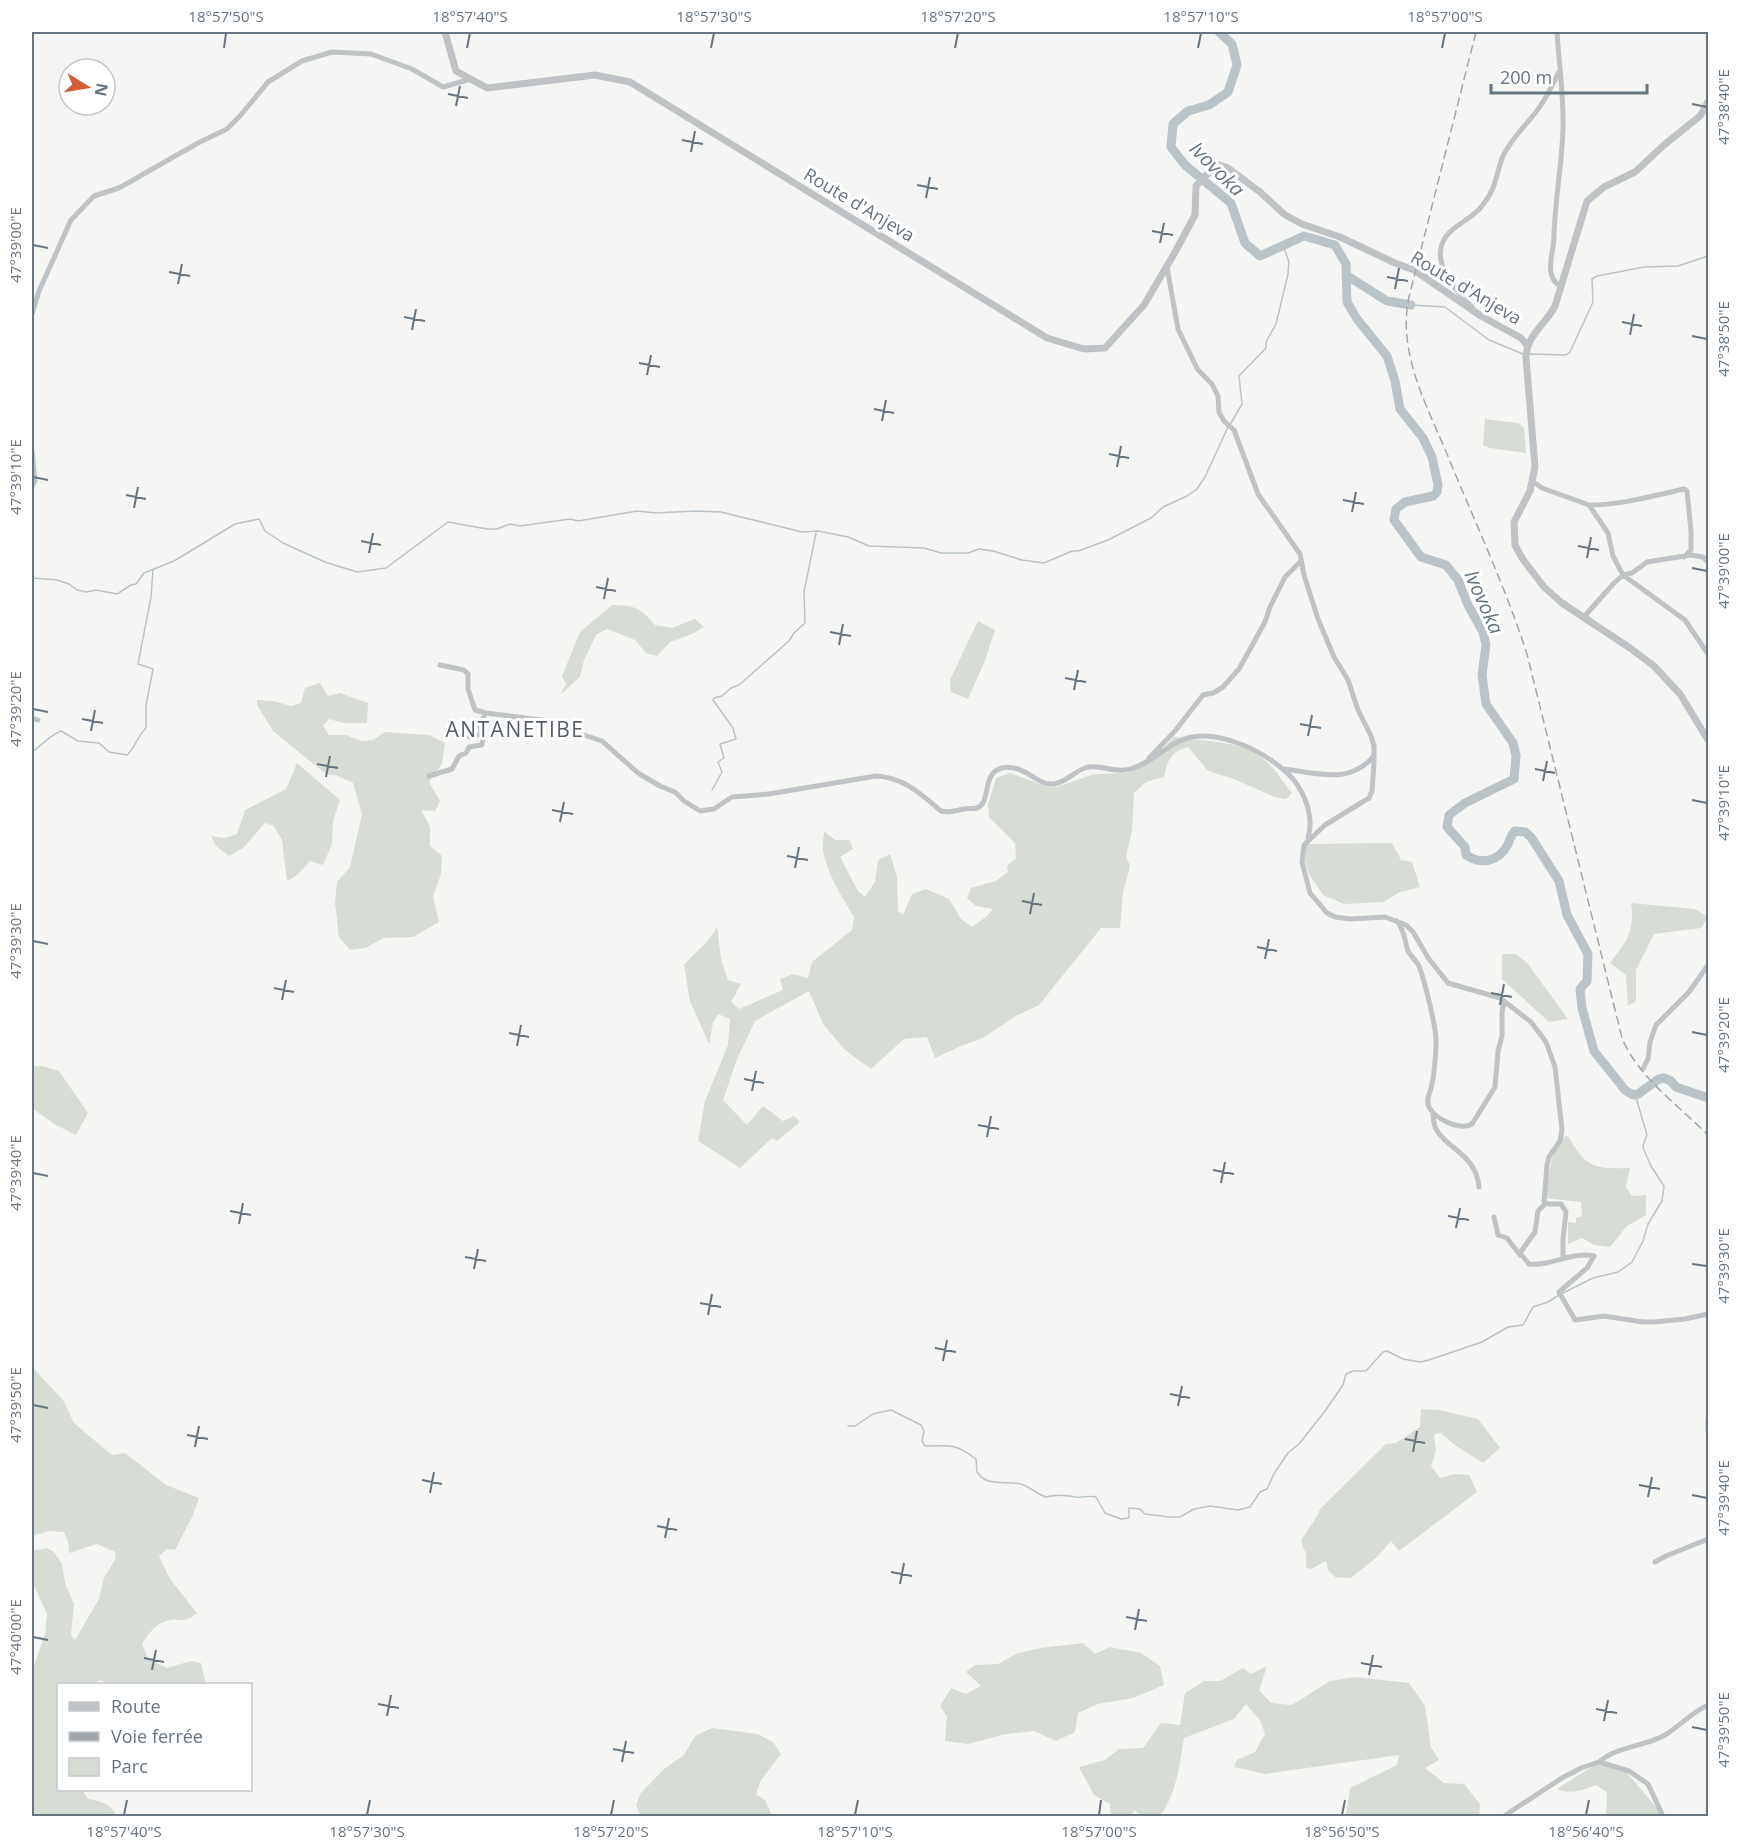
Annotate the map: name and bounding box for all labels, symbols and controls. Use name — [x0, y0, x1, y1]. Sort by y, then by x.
text: 18°57'50"S — [188, 6, 264, 26]
text: 18°57'40"S — [432, 6, 508, 26]
text: 18°57'30"S — [676, 6, 752, 26]
text: 18°57'20"S — [920, 6, 996, 26]
text: 18°57'10"S — [1163, 6, 1239, 26]
text: 18°57'00"S — [1407, 6, 1483, 26]
north arrow — [57, 57, 117, 117]
scale bar — [1491, 57, 1647, 95]
text: 200 m — [1500, 65, 1552, 89]
text: 47°38'40"E — [1713, 69, 1733, 145]
text: N — [90, 81, 114, 98]
water label: Ivovoka — [1184, 135, 1251, 202]
street label: Route d'Anjeva — [800, 162, 919, 247]
text: 47°39'00"E — [5, 207, 25, 283]
street label: Route d'Anjeva — [1407, 245, 1526, 330]
text: 47°38'50"E — [1713, 301, 1733, 377]
text: 47°39'10"E — [5, 439, 25, 515]
text: 47°39'00"E — [1713, 533, 1733, 609]
water label: Ivovoka — [1458, 565, 1511, 638]
text: 47°39'20"E — [5, 671, 25, 747]
district label: ANTANETIBE — [445, 715, 585, 743]
text: 47°39'10"E — [1713, 765, 1733, 841]
text: 47°39'30"E — [5, 903, 25, 979]
text: 47°39'20"E — [1713, 997, 1733, 1073]
text: 47°39'40"E — [5, 1135, 25, 1211]
text: 47°39'30"E — [1713, 1228, 1733, 1304]
text: 47°39'50"E — [5, 1367, 25, 1443]
text: 47°39'40"E — [1713, 1460, 1733, 1536]
text: 47°40'00"E — [5, 1599, 25, 1675]
legend — [57, 1683, 252, 1791]
text: 47°39'50"E — [1713, 1692, 1733, 1768]
text: Route — [111, 1694, 161, 1718]
text: Voie ferrée — [111, 1724, 203, 1748]
text: Parc — [111, 1754, 148, 1778]
text: 18°57'40"S — [86, 1821, 162, 1841]
text: 18°57'30"S — [329, 1821, 405, 1841]
text: 18°57'20"S — [573, 1821, 649, 1841]
text: 18°57'10"S — [817, 1821, 893, 1841]
text: 18°57'00"S — [1061, 1821, 1137, 1841]
text: 18°56'50"S — [1304, 1821, 1380, 1841]
text: 18°56'40"S — [1548, 1821, 1624, 1841]

